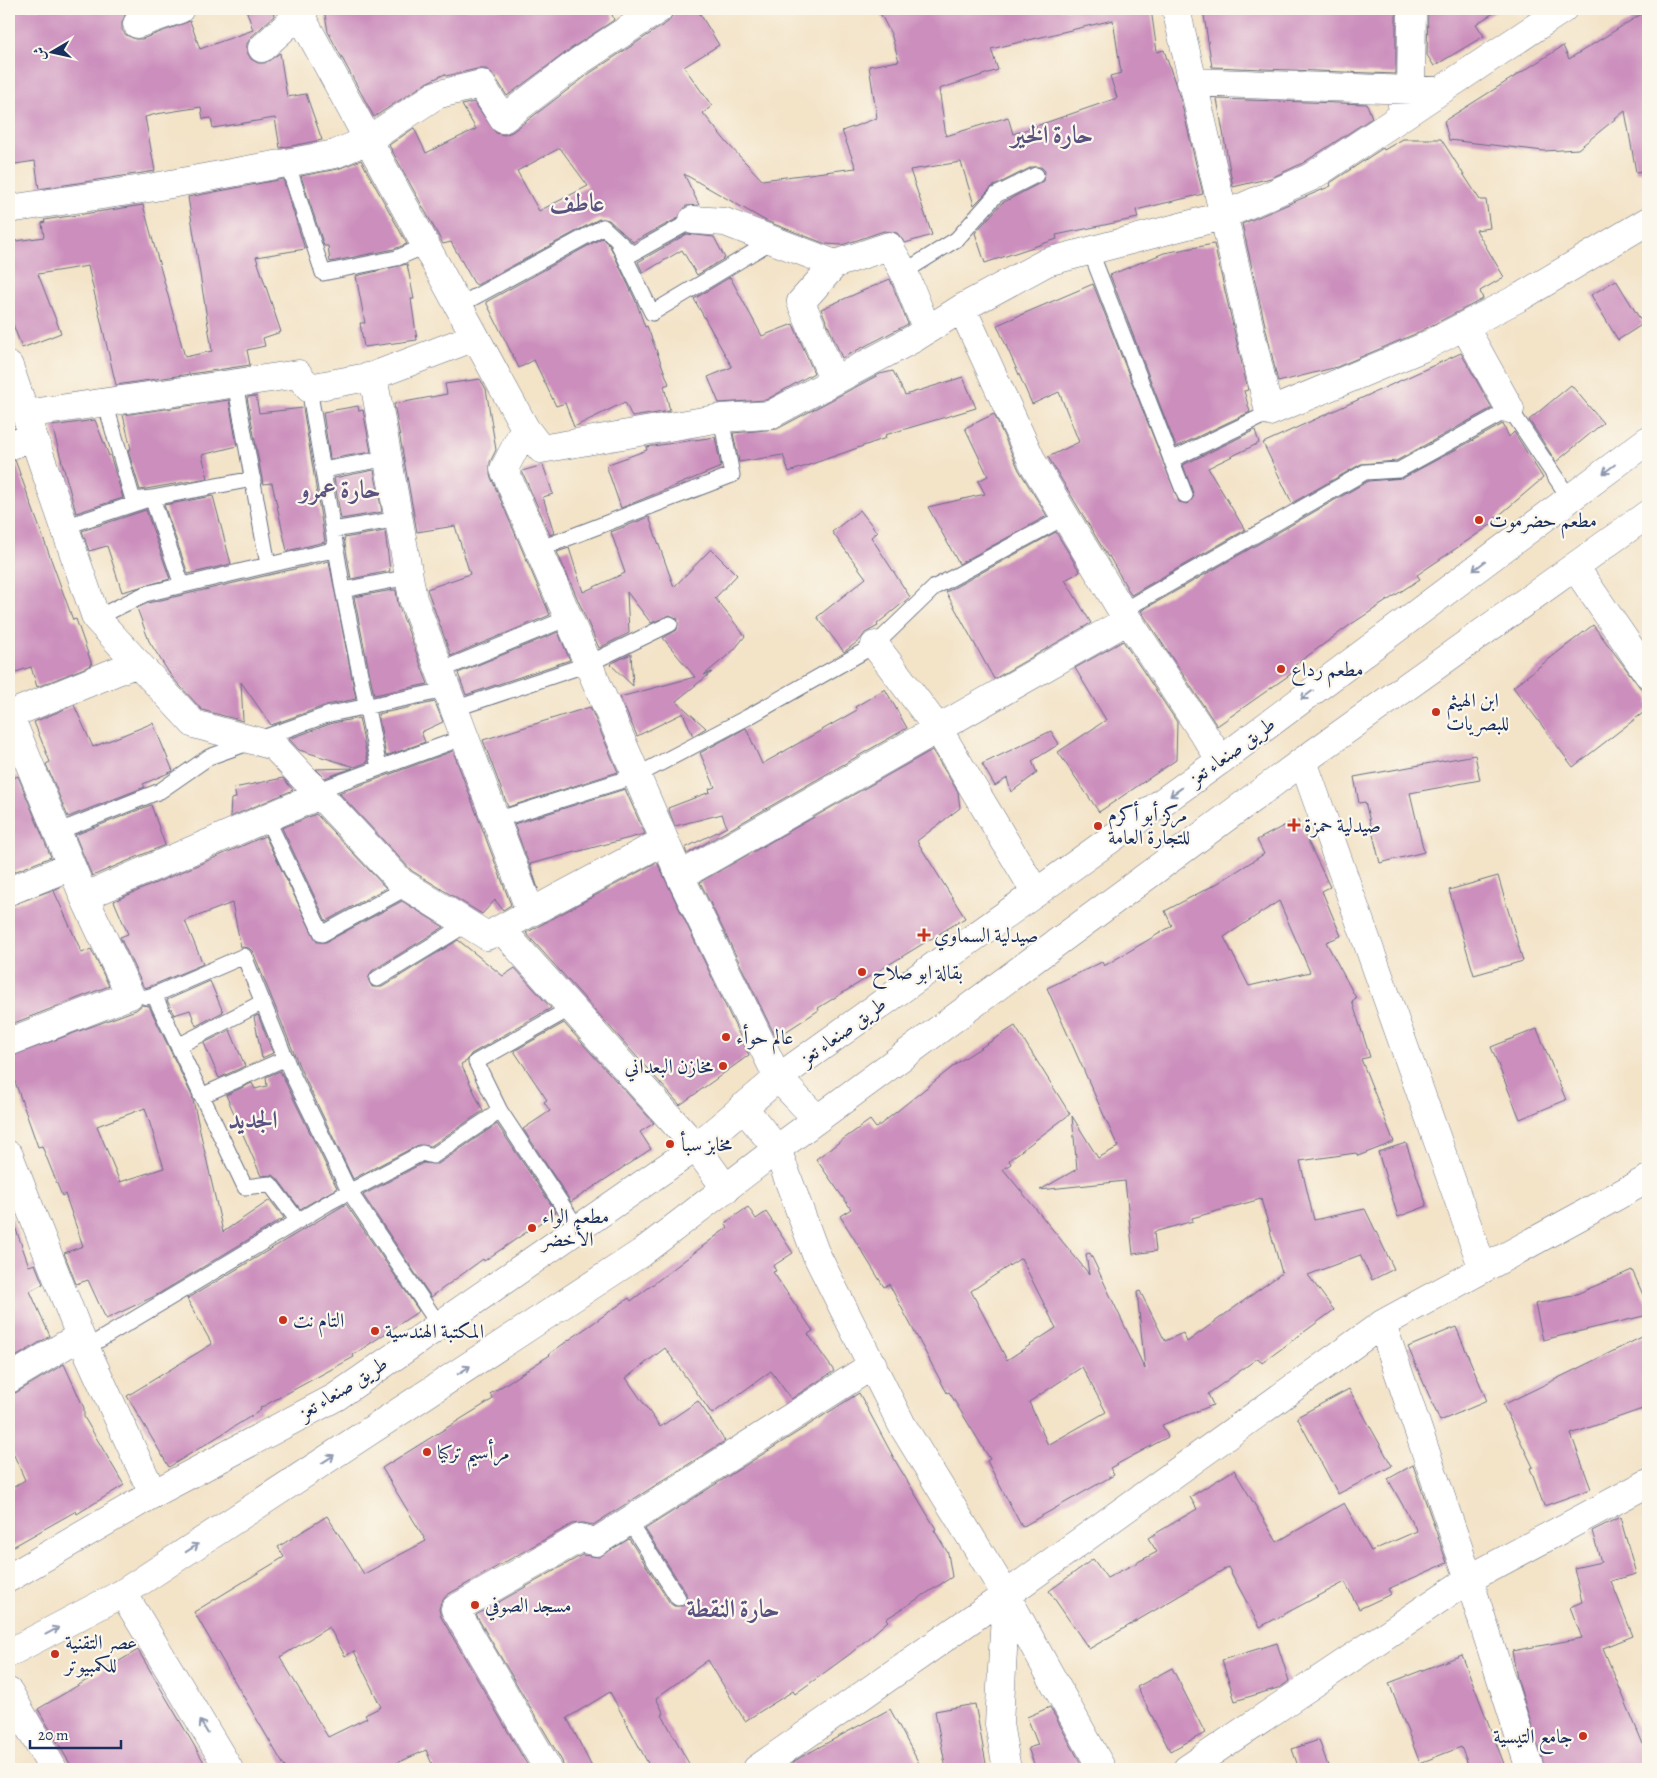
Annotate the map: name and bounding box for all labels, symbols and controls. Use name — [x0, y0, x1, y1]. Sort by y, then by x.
north arrow — [28, 28, 78, 78]
text: ش — [29, 46, 50, 62]
district label: حارة الخير — [1008, 118, 1093, 152]
district label: عاطف — [550, 186, 605, 220]
one-way arrow — [1602, 464, 1616, 474]
district label: حارة عمرو — [297, 473, 380, 507]
place label: مطعم حضرموت — [1489, 507, 1597, 539]
marker: مطعم حضرموت — [1473, 514, 1485, 526]
one-way arrow — [1473, 561, 1486, 572]
place label: مطعم رداع — [1291, 656, 1364, 688]
marker: مطعم رداع — [1275, 663, 1287, 675]
place label: ابن الهيثم للبصريات — [1446, 687, 1509, 737]
one-way arrow — [1301, 690, 1314, 701]
marker: ابن الهيثم للبصريات — [1430, 706, 1442, 718]
street label: طريق صنعاء تعز — [1182, 710, 1281, 793]
one-way arrow — [1169, 787, 1183, 797]
place label: مركز أبو أكرم للتجارة العامة — [1108, 800, 1190, 851]
place label: صيدلية حمزة — [1304, 812, 1381, 839]
marker: صيدلية حمزة — [1288, 819, 1300, 831]
marker: مركز أبو أكرم للتجارة العامة — [1092, 820, 1104, 832]
place label: صيدلية السماوي — [934, 922, 1039, 951]
marker: صيدلية السماوي — [918, 929, 930, 941]
place label: بقالة ابو صلاح — [872, 959, 963, 990]
marker: بقالة ابو صلاح — [856, 966, 868, 978]
street label: طريق صنعاء تعز — [793, 990, 892, 1073]
place label: عالم حوأء — [736, 1023, 793, 1055]
marker: عالم حوأء — [720, 1031, 732, 1043]
place label: مخازن البعداني — [624, 1053, 713, 1082]
marker: مخازن البعداني — [717, 1060, 729, 1072]
district label: الجديد — [228, 1103, 278, 1137]
place label: مخابز سبأ — [680, 1130, 732, 1158]
marker: مخابز سبأ — [664, 1138, 676, 1150]
place label: مطعم الواء الأخضر — [540, 1203, 609, 1253]
marker: مطعم الواء الأخضر — [526, 1222, 538, 1234]
place label: التام نت — [293, 1307, 344, 1338]
marker: التام نت — [277, 1314, 289, 1326]
place label: المكتبة الهندسية — [385, 1318, 484, 1345]
marker: المكتبة الهندسية — [369, 1325, 381, 1337]
street label: طريق صنعاء تعز — [291, 1350, 393, 1427]
one-way arrow — [456, 1365, 470, 1375]
place label: مرأسيم تركيا — [437, 1438, 510, 1472]
marker: مرأسيم تركيا — [421, 1446, 433, 1458]
one-way arrow — [320, 1454, 334, 1464]
one-way arrow — [184, 1543, 198, 1553]
place label: مسجد الصوفي — [485, 1592, 572, 1621]
district label: حارة النقطة — [686, 1592, 780, 1626]
marker: مسجد الصوفي — [469, 1599, 481, 1611]
one-way arrow — [44, 1625, 59, 1635]
place label: عصر التقنية للكمبيوتر — [63, 1629, 137, 1679]
marker: عصر التقنية للكمبيوتر — [49, 1648, 61, 1660]
scale bar — [30, 1718, 121, 1750]
one-way arrow — [198, 1721, 208, 1735]
place label: جامع التيسية — [1493, 1723, 1573, 1754]
text: 20 m — [38, 1725, 69, 1745]
marker: جامع التيسية — [1577, 1730, 1589, 1742]

